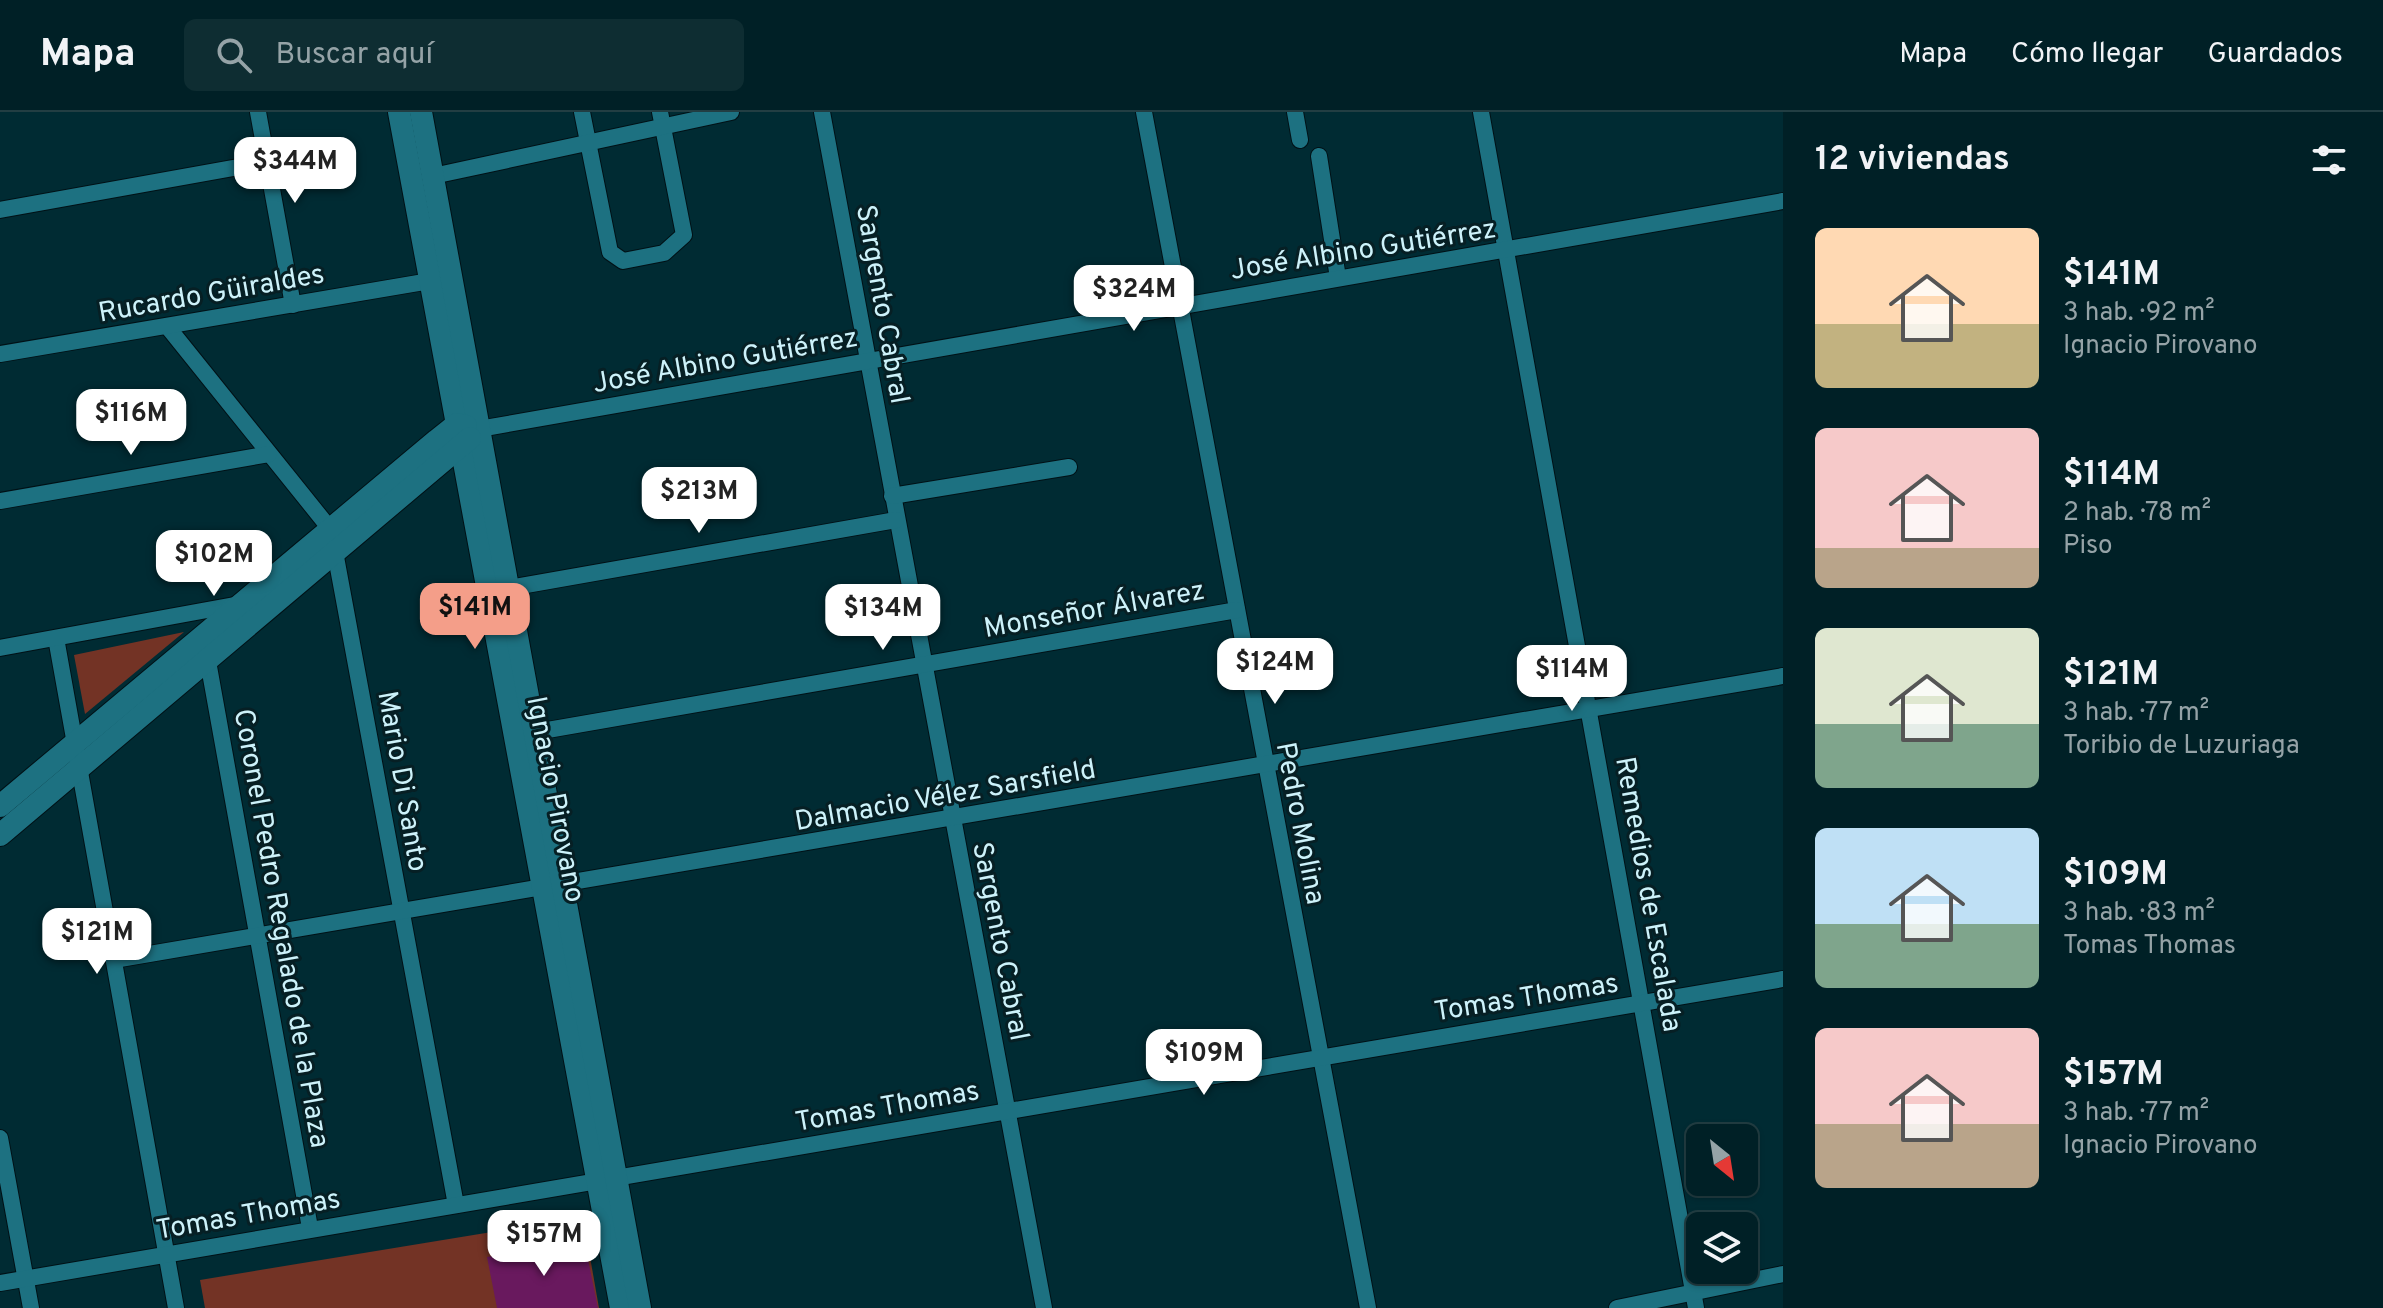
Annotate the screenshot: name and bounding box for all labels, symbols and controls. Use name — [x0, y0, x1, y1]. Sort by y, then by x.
search box — [184, 19, 744, 91]
text: Mapa — [40, 31, 136, 80]
icon: search — [212, 33, 256, 77]
text: Buscar aquí — [276, 37, 433, 74]
text: Mapa — [1899, 37, 1967, 73]
text: Cómo llegar — [2011, 37, 2163, 73]
text: Guardados — [2207, 37, 2343, 73]
pin: $344M — [239, 137, 351, 205]
icon: filters — [2307, 138, 2351, 182]
text: 12 viviendas — [1815, 139, 2010, 182]
text: $344M — [252, 146, 338, 179]
street label: Sargento Cabral — [846, 202, 916, 407]
street label: José Albino Gutiérrez — [1228, 212, 1499, 290]
text: $141M — [2063, 254, 2160, 297]
street label: Rucardo Güiraldes — [96, 257, 327, 333]
icon: home — [1879, 260, 1975, 356]
pin: $324M — [1078, 265, 1190, 333]
text: $324M — [1092, 274, 1176, 307]
text: 3 hab. · 92 m² — [2063, 297, 2215, 330]
street label: José Albino Gutiérrez — [590, 321, 861, 403]
text: Ignacio Pirovano — [2063, 330, 2257, 363]
pin: $116M — [75, 389, 187, 457]
text: $116M — [94, 398, 168, 431]
text: $114M — [2063, 454, 2160, 497]
icon: home — [1879, 460, 1975, 556]
pin: $213M — [643, 467, 755, 535]
text: $213M — [660, 476, 738, 509]
text: 2 hab. · 78 m² — [2063, 497, 2211, 530]
pin: $102M — [158, 530, 270, 598]
text: Piso — [2063, 530, 2112, 563]
text: $102M — [174, 539, 254, 572]
street label: Monseñor Álvarez — [981, 572, 1208, 648]
pin: $141M — [419, 583, 531, 651]
pin: $134M — [827, 584, 939, 652]
text: $141M — [438, 592, 512, 625]
text: $134M — [843, 593, 923, 626]
pin: $124M — [1219, 638, 1331, 706]
pin: $114M — [1516, 645, 1628, 713]
text: $124M — [1235, 647, 1315, 680]
text: $114M — [1535, 654, 1609, 687]
text: $121M — [2063, 654, 2159, 697]
icon: home — [1879, 660, 1975, 756]
street label: Mario Di Santo — [367, 688, 435, 875]
street label: Ignacio Pirovano — [516, 693, 592, 906]
text: 3 hab. · 77 m² — [2063, 697, 2209, 730]
street label: Coronel Pedro Regalado de la Plaza — [224, 706, 336, 1151]
text: Toribio de Luzuriaga — [2063, 730, 2300, 763]
street label: Pedro Molina — [1266, 739, 1332, 908]
street label: Dalmacio Vélez Sarsfield — [792, 753, 1099, 841]
street label: Remedios de Escalada — [1605, 754, 1689, 1035]
street label: Sargento Cabral — [962, 839, 1036, 1044]
text: $109M — [2063, 854, 2168, 897]
icon: home — [1879, 860, 1975, 956]
text: 3 hab. · 83 m² — [2063, 897, 2215, 930]
pin: $121M — [41, 908, 153, 976]
text: $121M — [60, 917, 134, 950]
text: Tomas Thomas — [2063, 930, 2236, 963]
street label: Tomas Thomas — [1432, 967, 1621, 1031]
pin: $109M — [1148, 1029, 1260, 1097]
text: $109M — [1164, 1038, 1244, 1071]
text: $157M — [2063, 1054, 2164, 1097]
icon: home — [1879, 1060, 1975, 1156]
street label: Tomas Thomas — [793, 1074, 982, 1142]
text: 3 hab. · 77 m² — [2063, 1097, 2209, 1130]
north arrow — [1686, 1124, 1758, 1196]
map controls — [1686, 1124, 1758, 1284]
text: Ignacio Pirovano — [2063, 1130, 2257, 1163]
street label: Tomas Thomas — [154, 1182, 343, 1250]
pin: $157M — [488, 1210, 600, 1278]
button: layers — [1686, 1212, 1758, 1284]
text: $157M — [506, 1219, 582, 1252]

